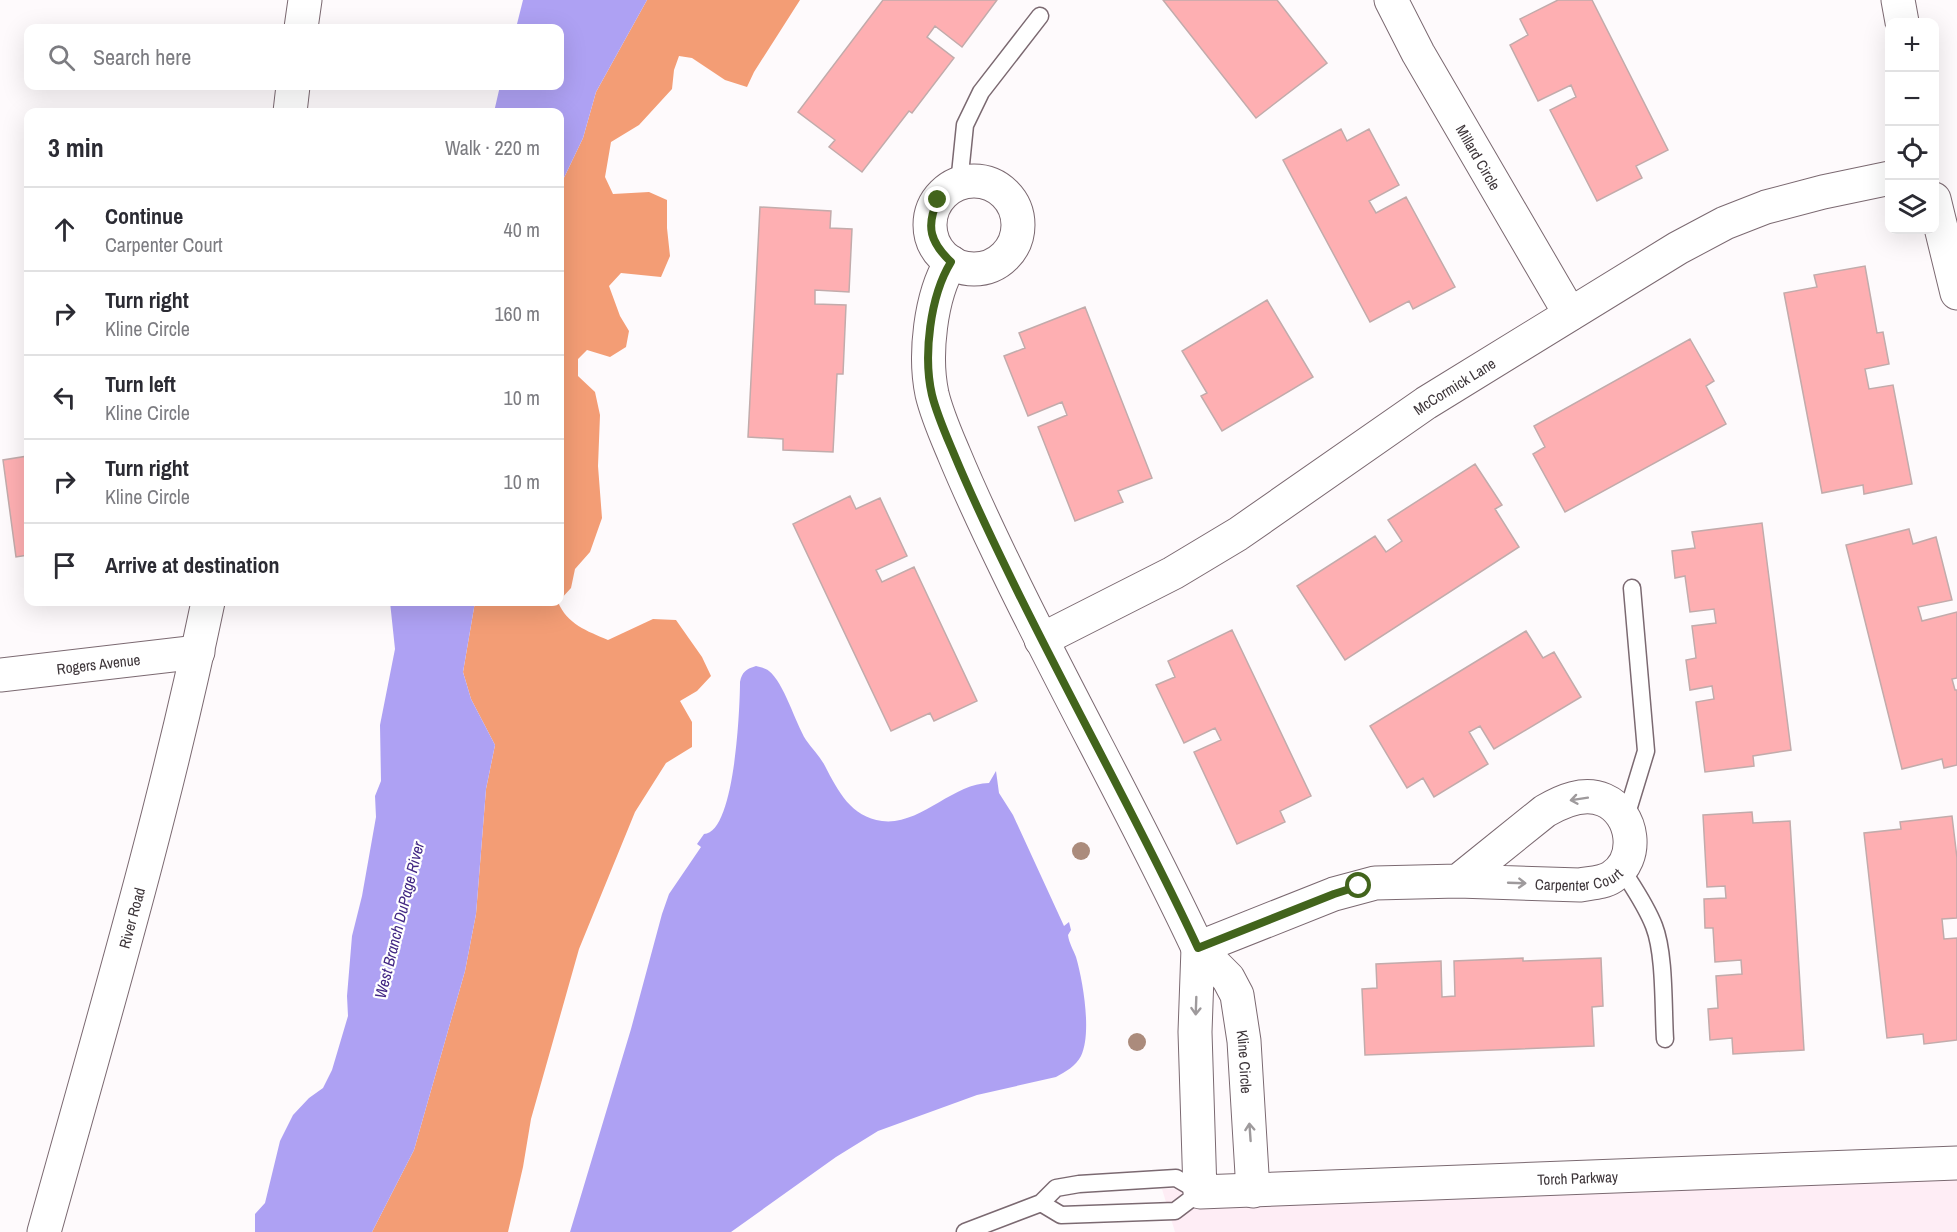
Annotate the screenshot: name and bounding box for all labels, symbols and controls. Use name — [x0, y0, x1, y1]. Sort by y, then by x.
map controls — [1885, 18, 1939, 234]
button: + — [1885, 18, 1939, 72]
search box — [24, 24, 564, 90]
icon: search — [45, 41, 78, 74]
text: Search here — [93, 42, 191, 72]
button: − — [1885, 72, 1939, 126]
street label: Millard Circle — [1451, 121, 1506, 194]
button: locate — [1885, 126, 1939, 180]
text: 3 min — [48, 130, 104, 165]
text: Walk · 220 m — [445, 134, 540, 161]
button: layers — [1885, 180, 1939, 234]
route end — [924, 186, 950, 212]
text: Continue — [105, 201, 183, 231]
icon: ahead — [48, 213, 81, 246]
text: 40 m — [504, 216, 540, 243]
text: Carpenter Court — [105, 231, 223, 258]
text: Turn right — [105, 285, 189, 315]
icon: right — [48, 297, 81, 330]
text: 160 m — [494, 300, 540, 327]
text: Kline Circle — [105, 315, 190, 342]
street label: McCormick Lane — [1409, 352, 1499, 419]
text: Turn left — [105, 369, 176, 399]
icon: left — [48, 381, 81, 414]
text: 10 m — [504, 384, 540, 411]
text: Kline Circle — [105, 399, 190, 426]
text: Turn right — [105, 453, 189, 483]
icon: right — [48, 465, 81, 498]
text: 10 m — [504, 468, 540, 495]
text: Kline Circle — [105, 483, 190, 510]
icon: arrive — [48, 549, 81, 582]
text: Arrive at destination — [105, 550, 279, 580]
street label: Rogers Avenue — [55, 648, 141, 679]
one-way arrow — [1569, 793, 1589, 804]
water label: West Branch DuPage River — [369, 839, 429, 1001]
street label: Carpenter Court — [1535, 863, 1628, 896]
route start — [1345, 872, 1371, 898]
one-way arrow — [1506, 877, 1526, 889]
street label: River Road — [113, 885, 150, 951]
one-way arrow — [1190, 996, 1202, 1016]
street label: Kline Circle — [1232, 1029, 1258, 1094]
one-way arrow — [1244, 1123, 1255, 1143]
street label: Torch Parkway — [1537, 1165, 1619, 1190]

